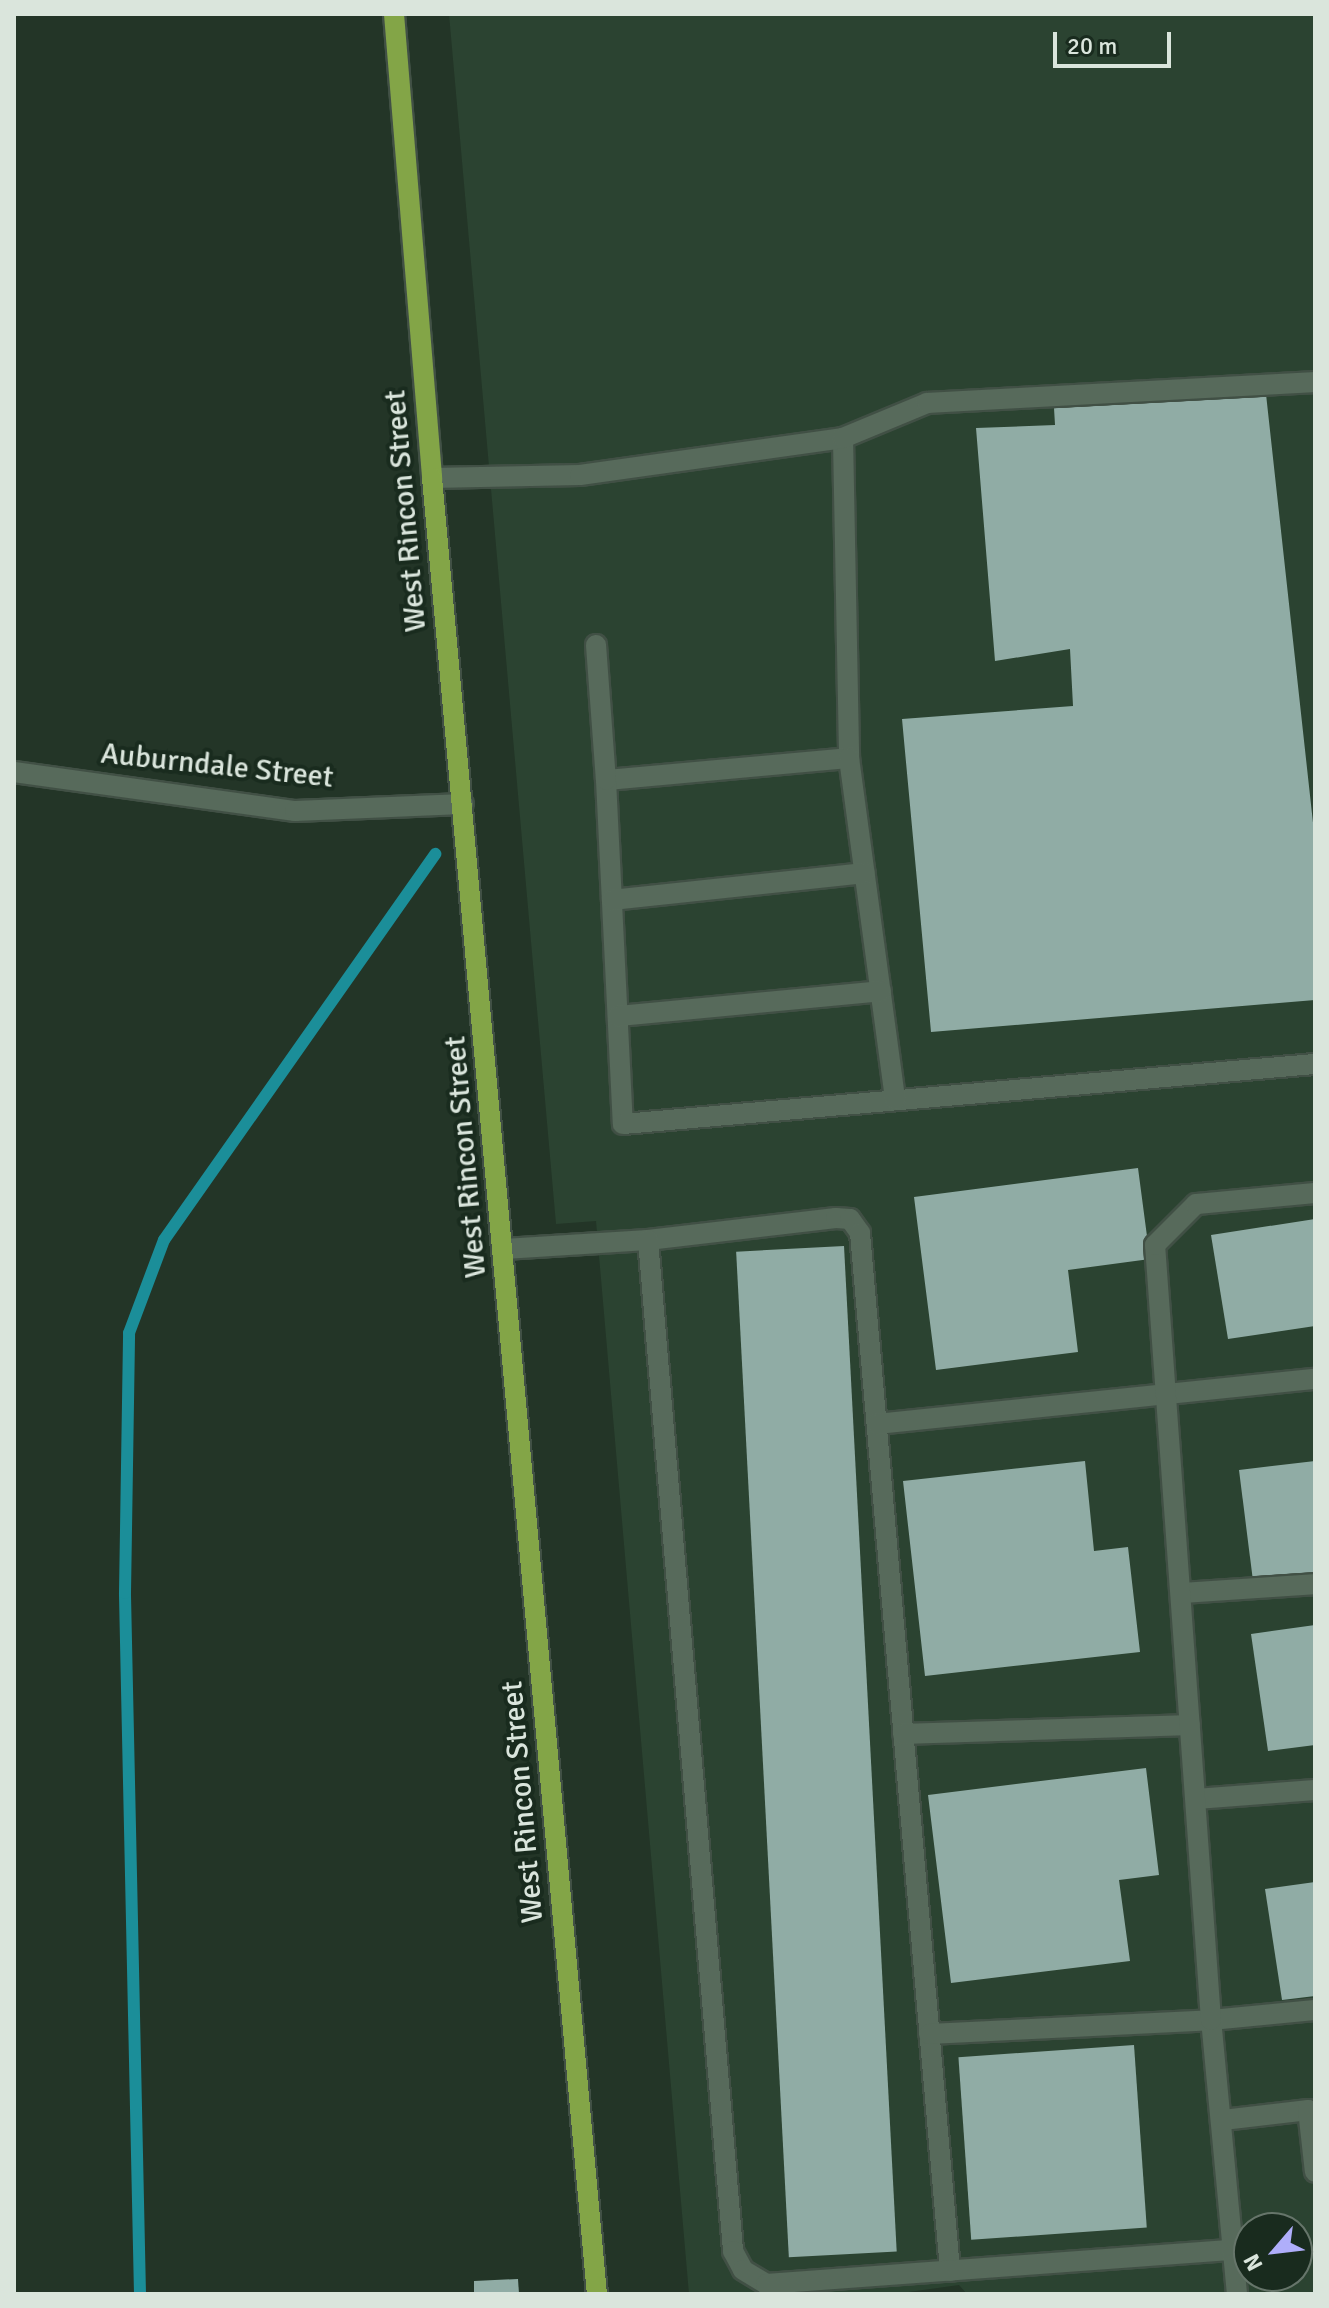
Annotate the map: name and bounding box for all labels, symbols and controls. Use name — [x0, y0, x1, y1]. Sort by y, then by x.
scale bar — [1057, 16, 1175, 66]
text: 20 m — [1067, 31, 1117, 61]
street label: West Rincon Street — [377, 389, 435, 633]
street label: Auburndale Street — [99, 736, 335, 796]
street label: West Rincon Street — [437, 1035, 495, 1279]
street label: West Rincon Street — [494, 1680, 552, 1924]
north arrow — [1233, 2212, 1313, 2292]
text: N — [1238, 2249, 1269, 2276]

